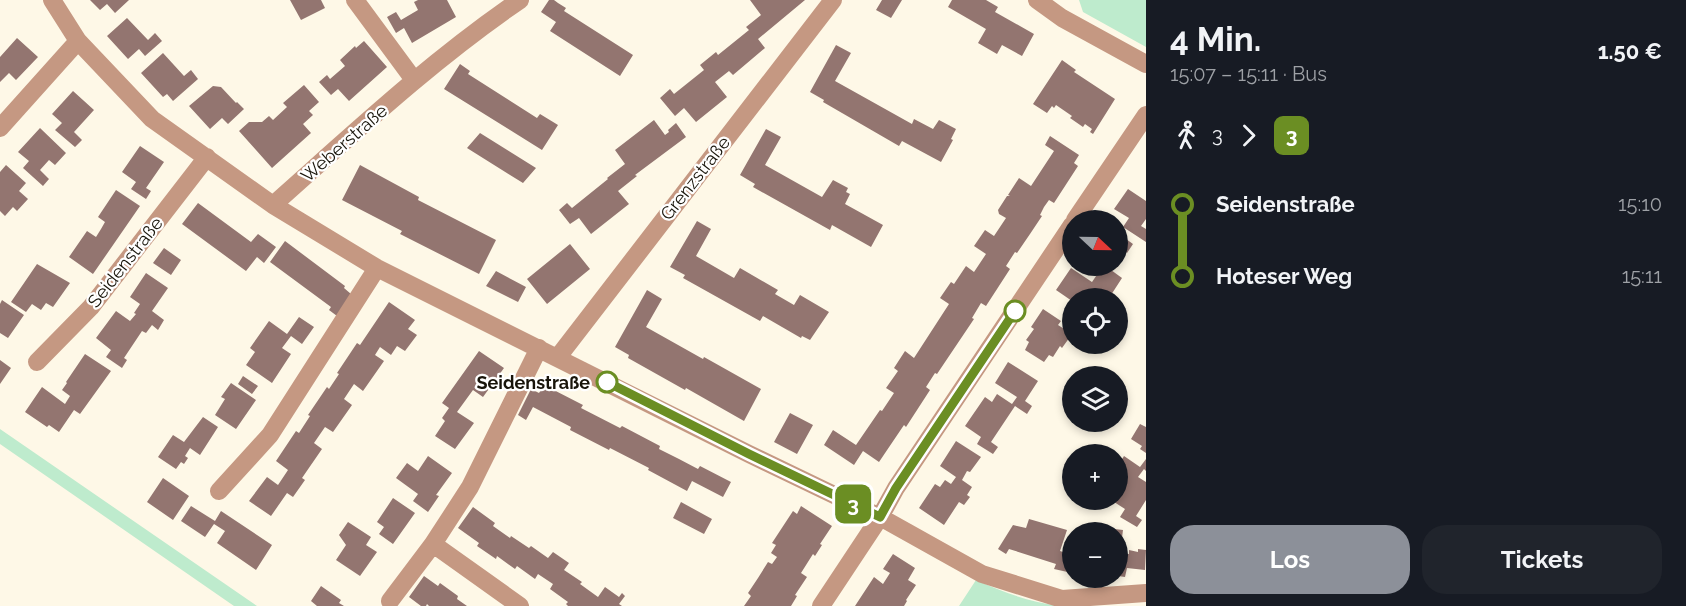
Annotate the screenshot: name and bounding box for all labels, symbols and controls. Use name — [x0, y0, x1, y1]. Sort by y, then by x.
text: 4 Min. — [1170, 20, 1261, 59]
text: 1.50 € — [1598, 38, 1662, 64]
text: 15:07 – 15:11 · Bus — [1170, 62, 1327, 86]
street label: Weberstraße — [297, 100, 392, 186]
icon: walk — [1170, 119, 1203, 152]
icon: forward — [1232, 119, 1265, 152]
text: 3 — [1212, 123, 1223, 147]
text: 3 — [1286, 123, 1297, 148]
street label: Grenzstraße — [656, 132, 734, 224]
text: Seidenstraße — [1216, 191, 1355, 217]
text: 15:10 — [1618, 192, 1662, 216]
north arrow — [1062, 210, 1128, 276]
map controls — [1062, 210, 1128, 588]
street label: Seidenstraße — [83, 212, 167, 311]
text: Hoteser Weg — [1216, 263, 1352, 289]
text: 15:11 — [1622, 264, 1662, 288]
button: locate — [1062, 288, 1128, 354]
unlabelled marker — [1004, 300, 1026, 322]
button: layers — [1062, 366, 1128, 432]
marker: Seidenstraße — [596, 371, 618, 393]
place label: Seidenstraße — [477, 372, 590, 393]
button: + — [1062, 444, 1128, 510]
line badge: 3 — [834, 484, 872, 524]
text: 3 — [847, 492, 859, 517]
button: − — [1062, 522, 1128, 588]
button: Los — [1170, 525, 1410, 594]
button: Tickets — [1422, 525, 1662, 594]

